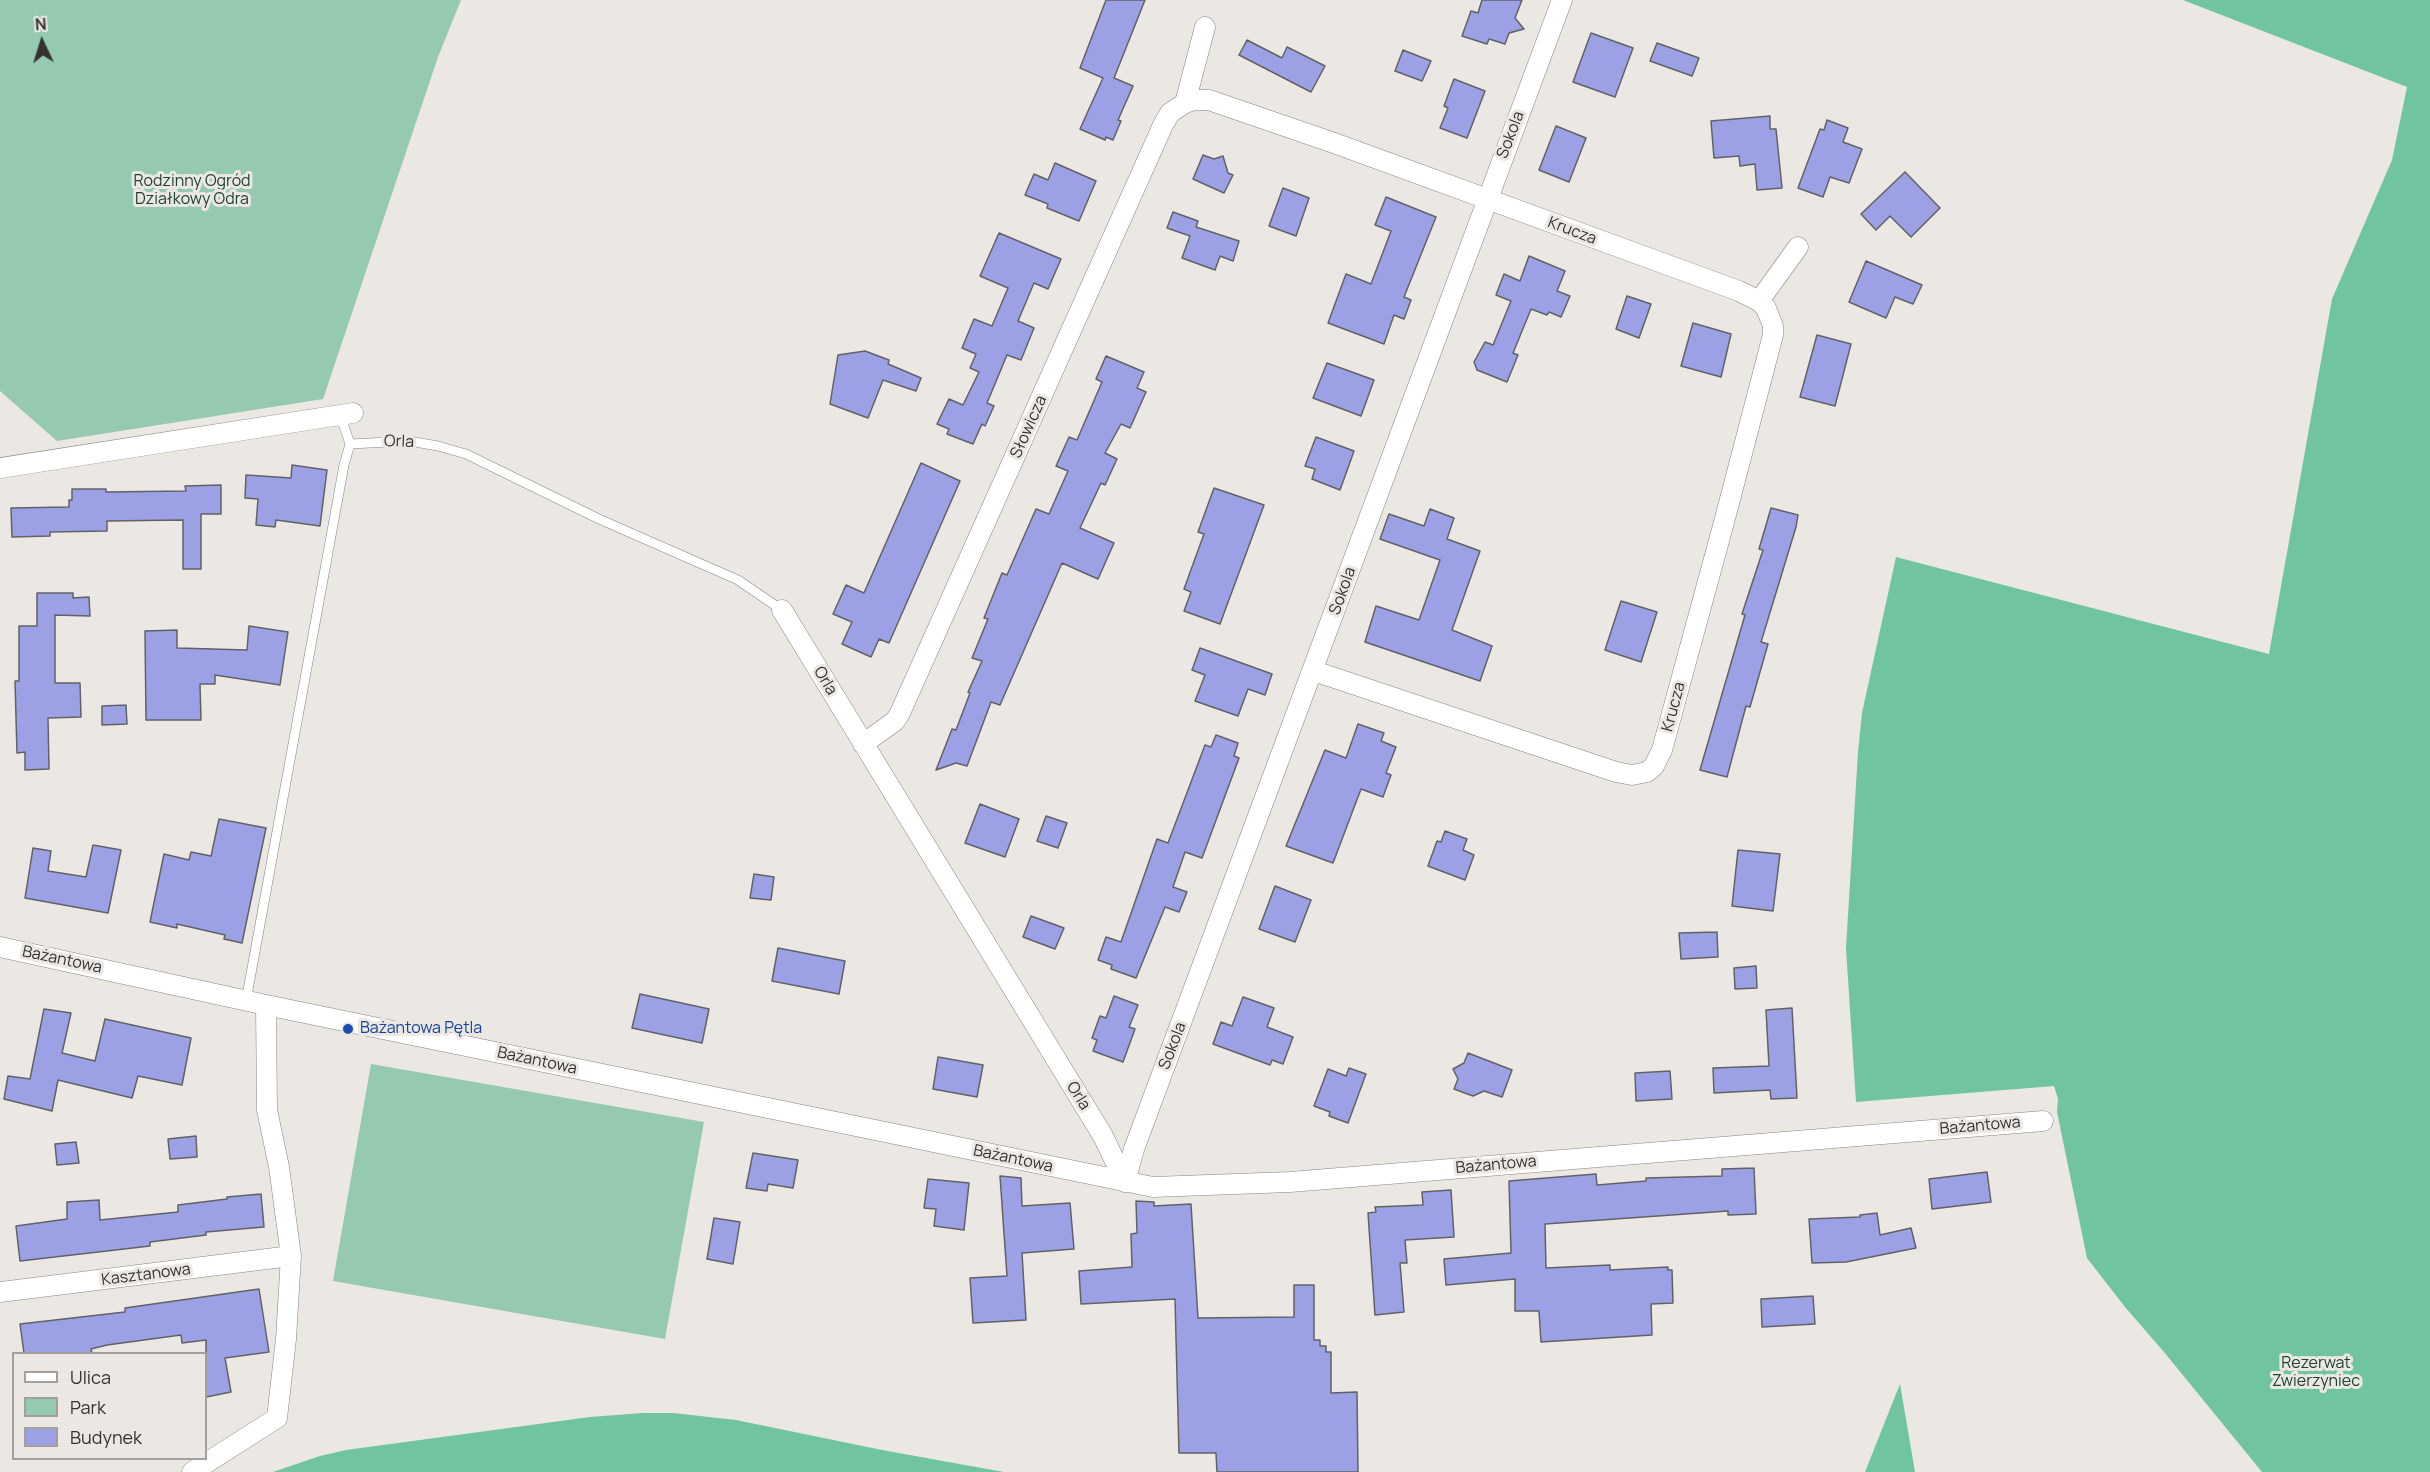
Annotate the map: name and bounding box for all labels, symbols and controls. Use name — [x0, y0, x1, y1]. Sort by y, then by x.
north arrow — [12, 12, 72, 72]
text: N — [34, 13, 47, 35]
street label: Sokola — [1493, 109, 1529, 161]
park label: Rodzinny Ogród Działkowy Odra — [133, 172, 251, 210]
street label: Krucza — [1545, 213, 1599, 249]
street label: Słowicza — [1007, 393, 1051, 461]
street label: Orla — [384, 432, 414, 452]
street label: Sokola — [1326, 565, 1360, 617]
street label: Orla — [809, 663, 841, 699]
street label: Krucza — [1658, 680, 1690, 734]
street label: Bażantowa — [20, 942, 104, 978]
place label: Bażantowa Pętla — [360, 1019, 482, 1039]
street label: Sokola — [1155, 1020, 1191, 1072]
marker: Bażantowa Pętla — [341, 1022, 355, 1036]
street label: Bażantowa — [495, 1043, 579, 1079]
street label: Orla — [1062, 1078, 1094, 1114]
street label: Bażantowa — [1939, 1113, 2021, 1139]
street label: Bażantowa — [971, 1141, 1055, 1177]
street label: Bażantowa — [1455, 1152, 1537, 1178]
street label: Kasztanowa — [100, 1260, 192, 1290]
legend — [12, 1352, 207, 1460]
park label: Rezerwat Zwierzyniec — [2272, 1354, 2360, 1392]
text: Ulica — [70, 1365, 111, 1389]
text: Park — [70, 1395, 106, 1419]
text: Budynek — [70, 1425, 142, 1449]

